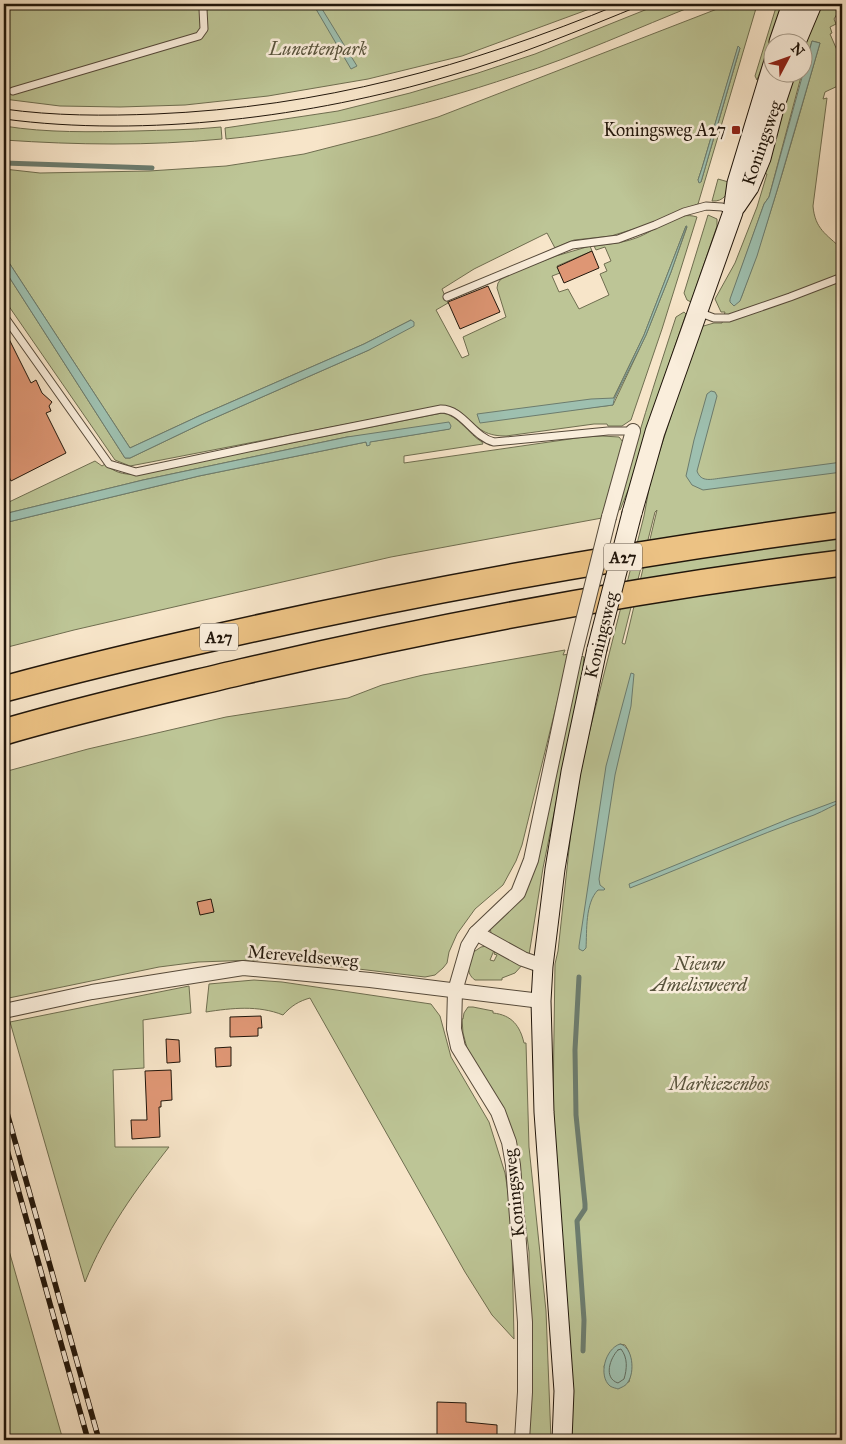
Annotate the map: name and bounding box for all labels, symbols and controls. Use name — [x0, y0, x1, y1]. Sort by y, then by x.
north arrow — [764, 32, 814, 82]
park label: Lunettenpark — [268, 38, 367, 61]
text: N — [787, 40, 808, 60]
street label: Koningsweg — [737, 97, 788, 189]
place label: Koningsweg A27 — [603, 119, 726, 142]
marker: Koningsweg A27 — [730, 124, 742, 136]
road number: A27 — [604, 544, 642, 570]
street label: Koningsweg — [580, 589, 624, 681]
road number: A27 — [200, 624, 238, 650]
street label: Mereveldseweg — [247, 940, 360, 973]
park label: Nieuw Amelisweerd — [649, 953, 748, 996]
park label: Markiezenbos — [667, 1073, 770, 1095]
street label: Koningsweg — [498, 1147, 531, 1238]

